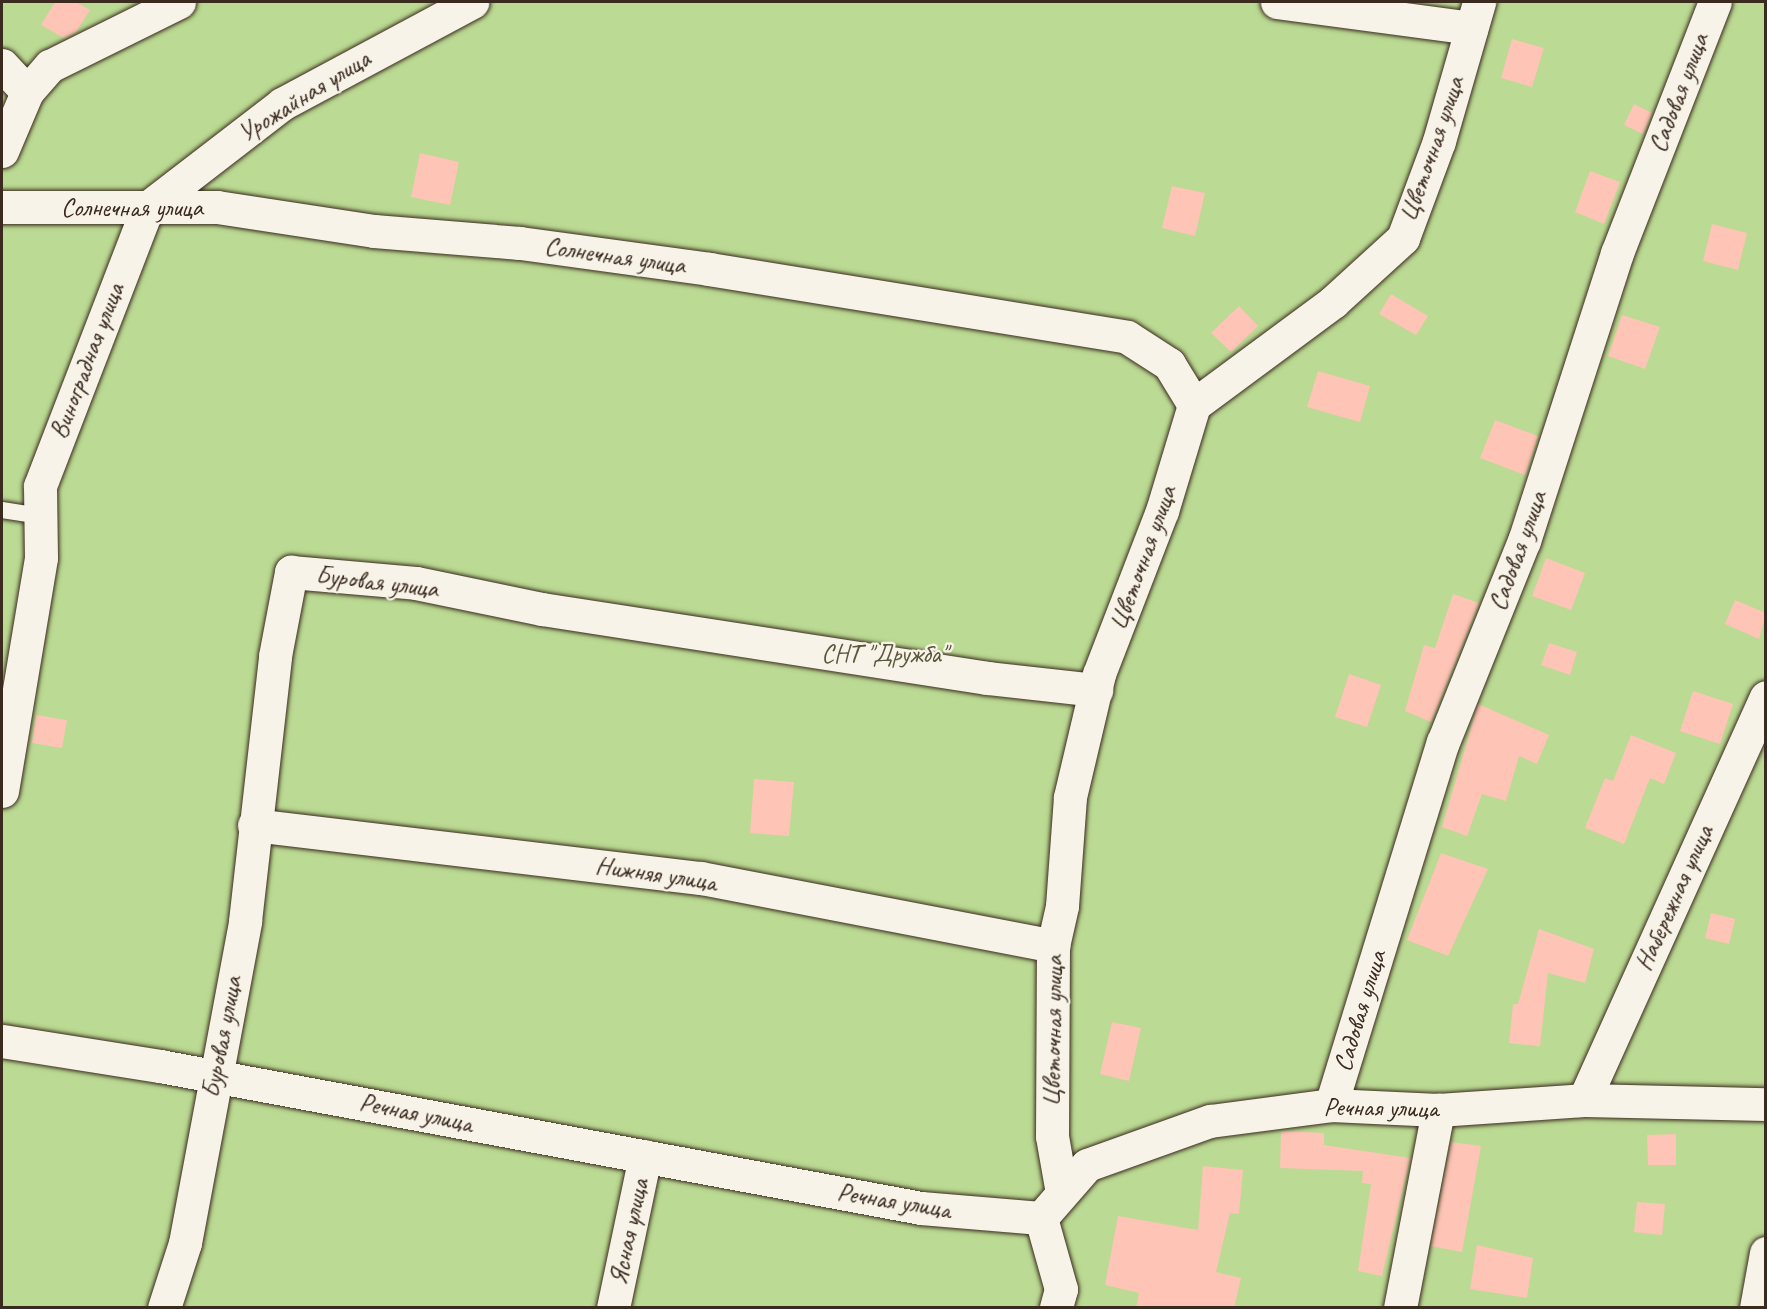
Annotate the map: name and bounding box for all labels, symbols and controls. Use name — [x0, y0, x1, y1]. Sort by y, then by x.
street label: Садовая улица — [1642, 29, 1716, 157]
street label: Урожайная улица — [231, 42, 377, 150]
street label: Цветочная улица — [1392, 71, 1472, 227]
street label: Солнечная улица — [60, 192, 204, 224]
street label: Солнечная улица — [541, 231, 689, 281]
street label: Виноградная улица — [43, 278, 131, 444]
street label: Цветочная улица — [1102, 481, 1184, 635]
street label: Садовая улица — [1482, 486, 1554, 616]
street label: Буровая улица — [313, 559, 441, 605]
park label: СНТ "Дружба" — [821, 638, 947, 670]
street label: Набережная улица — [1627, 819, 1721, 977]
street label: Нижняя улица — [593, 850, 719, 898]
street label: Садовая улица — [1327, 946, 1393, 1076]
street label: Цветочная улица — [1036, 954, 1070, 1108]
street label: Буровая улица — [195, 973, 249, 1101]
street label: Речная улица — [357, 1087, 475, 1139]
street label: Речная улица — [1323, 1091, 1439, 1125]
street label: Ясная улица — [602, 1175, 656, 1289]
street label: Речная улица — [835, 1177, 953, 1225]

